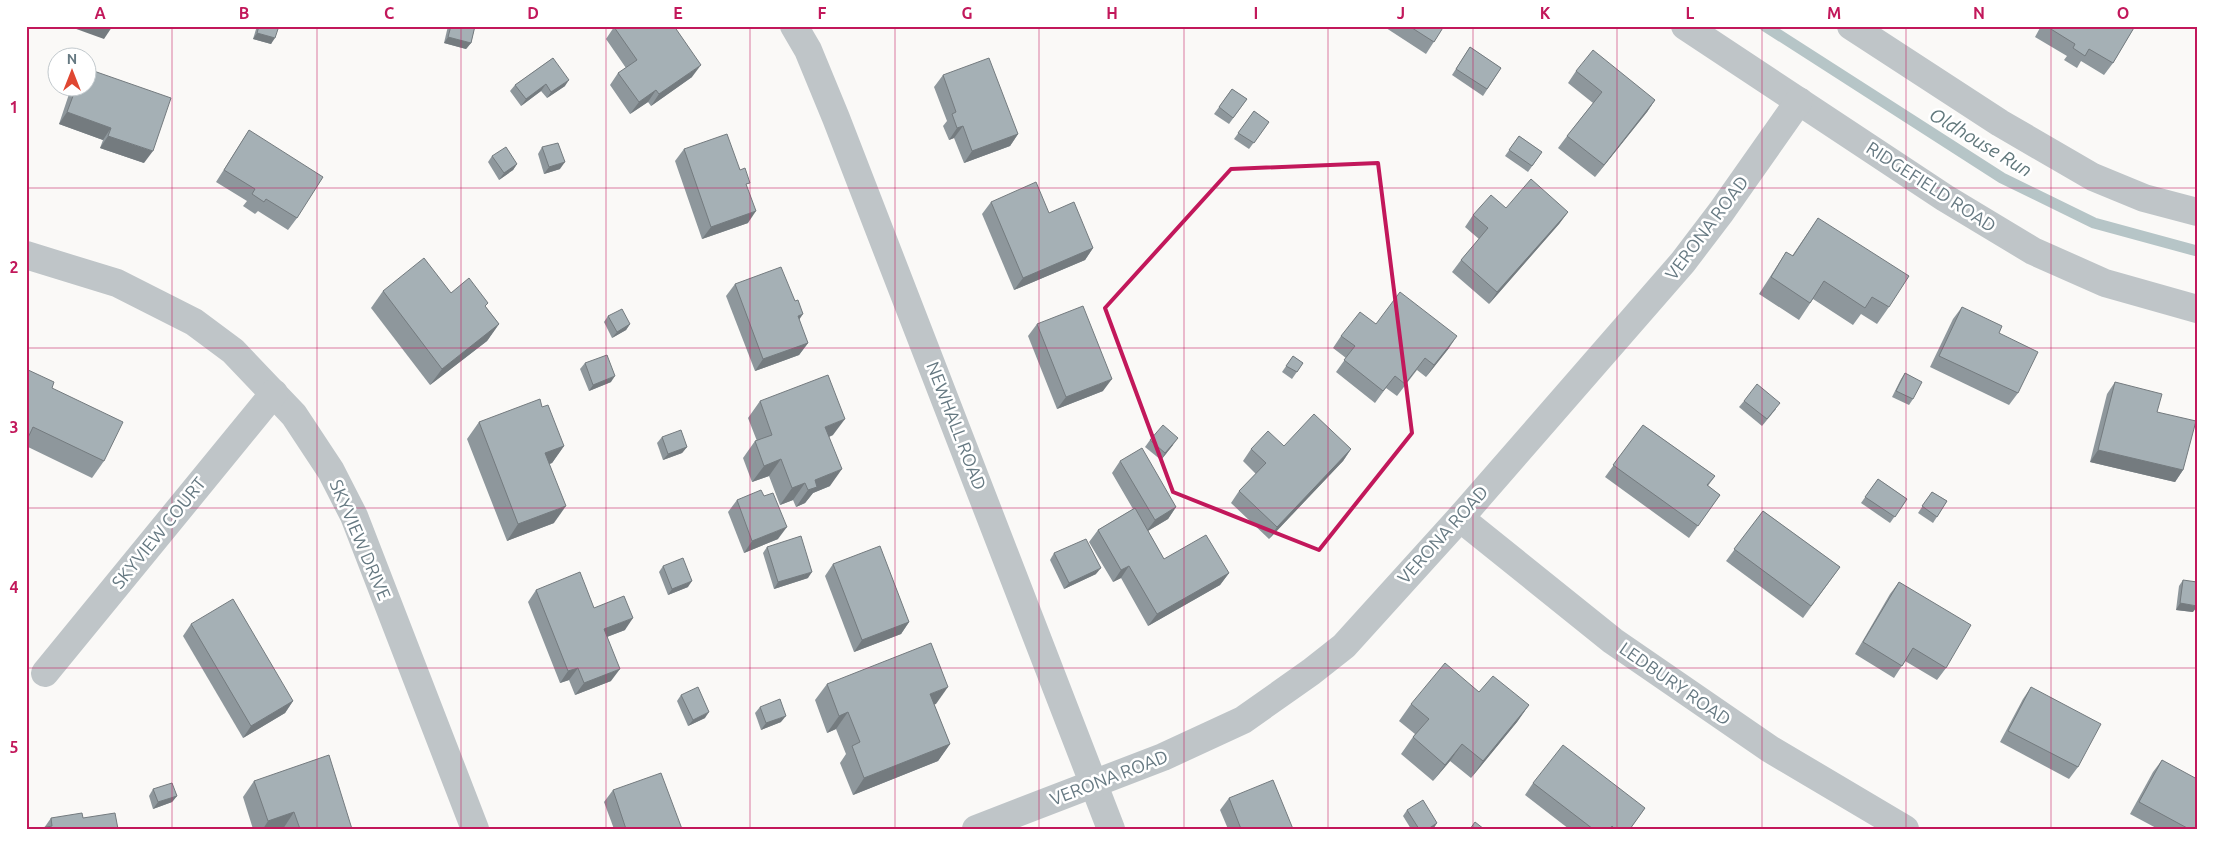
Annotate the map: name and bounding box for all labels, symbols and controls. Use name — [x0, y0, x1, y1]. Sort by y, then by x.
text: A — [94, 4, 106, 22]
text: B — [239, 4, 249, 22]
text: C — [384, 4, 394, 22]
text: D — [527, 4, 539, 22]
text: E — [673, 4, 683, 22]
text: F — [818, 4, 827, 22]
text: G — [961, 4, 973, 22]
text: H — [1106, 4, 1118, 22]
text: I — [1254, 4, 1258, 22]
text: J — [1397, 4, 1405, 22]
text: K — [1540, 4, 1551, 22]
text: L — [1686, 4, 1695, 22]
text: M — [1827, 4, 1841, 22]
text: N — [1973, 4, 1985, 22]
text: O — [2117, 4, 2129, 22]
north arrow — [48, 48, 98, 98]
text: N — [67, 51, 77, 67]
text: 1 — [9, 98, 19, 116]
water label: Oldhouse Run — [1926, 103, 2036, 181]
street label: RIDGEFIELD ROAD — [1863, 137, 2000, 235]
street label: VERONA ROAD — [1661, 172, 1752, 283]
text: 2 — [9, 258, 19, 276]
street label: NEWHALL ROAD — [923, 359, 991, 493]
text: 3 — [9, 418, 19, 436]
street label: SKYVIEW COURT — [107, 473, 209, 592]
street label: SKYVIEW DRIVE — [327, 476, 395, 603]
street label: VERONA ROAD — [1393, 481, 1491, 587]
text: 4 — [9, 578, 19, 596]
street label: LEDBURY ROAD — [1616, 638, 1735, 729]
text: 5 — [9, 738, 19, 756]
street label: VERONA ROAD — [1047, 745, 1170, 809]

